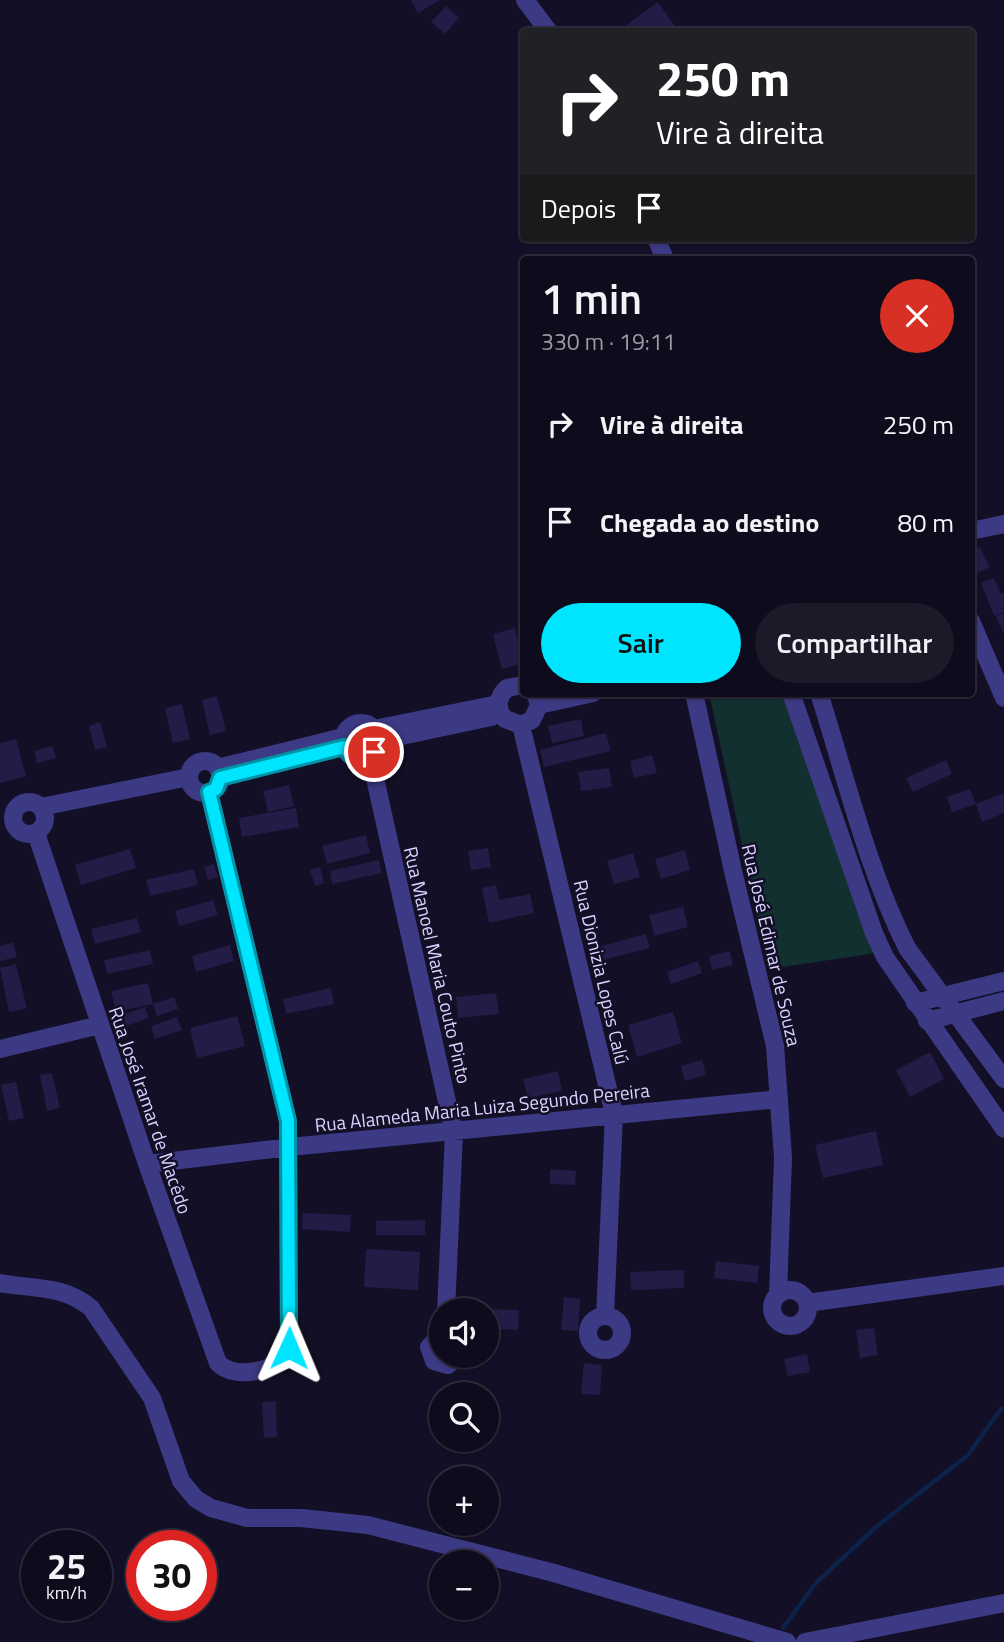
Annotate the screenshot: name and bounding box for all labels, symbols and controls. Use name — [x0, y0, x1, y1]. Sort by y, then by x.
text: 250 m — [656, 40, 790, 115]
icon: right — [541, 56, 632, 147]
text: Vire à direita — [656, 108, 824, 156]
text: Depois — [541, 189, 616, 228]
icon: arrive — [630, 189, 668, 227]
text: 1 min — [541, 266, 642, 330]
button: close — [880, 279, 954, 353]
text: 330 m · 19:11 — [541, 324, 676, 359]
icon: right — [541, 405, 579, 443]
text: Vire à direita — [600, 405, 743, 444]
text: 250 m — [883, 405, 954, 444]
icon: arrive — [541, 503, 579, 541]
text: Chegada ao destino — [600, 503, 819, 542]
text: 80 m — [897, 503, 954, 542]
button: Sair — [541, 603, 741, 683]
button: Compartilhar — [755, 603, 954, 683]
pin — [344, 722, 404, 782]
icon: arrive — [355, 733, 393, 771]
street label: Rua José Edimar de Souza — [735, 841, 809, 1049]
street label: Rua Manoel Maria Couto Pinto — [397, 844, 479, 1086]
street label: Rua Dionizia Lopes Calú — [567, 877, 637, 1067]
street label: Rua José Iramar de Macêdo — [102, 1002, 200, 1218]
street label: Rua Alameda Maria Luiza Segundo Pereira — [313, 1075, 651, 1139]
map controls — [429, 1298, 499, 1620]
button: sound — [429, 1298, 499, 1368]
position arrow — [252, 1311, 326, 1385]
button: search — [429, 1382, 499, 1452]
button: + — [429, 1466, 499, 1536]
speed limit sign: 30 — [126, 1530, 217, 1621]
text: 25 — [47, 1539, 86, 1593]
button: − — [429, 1550, 499, 1620]
text: km/h — [46, 1579, 87, 1606]

